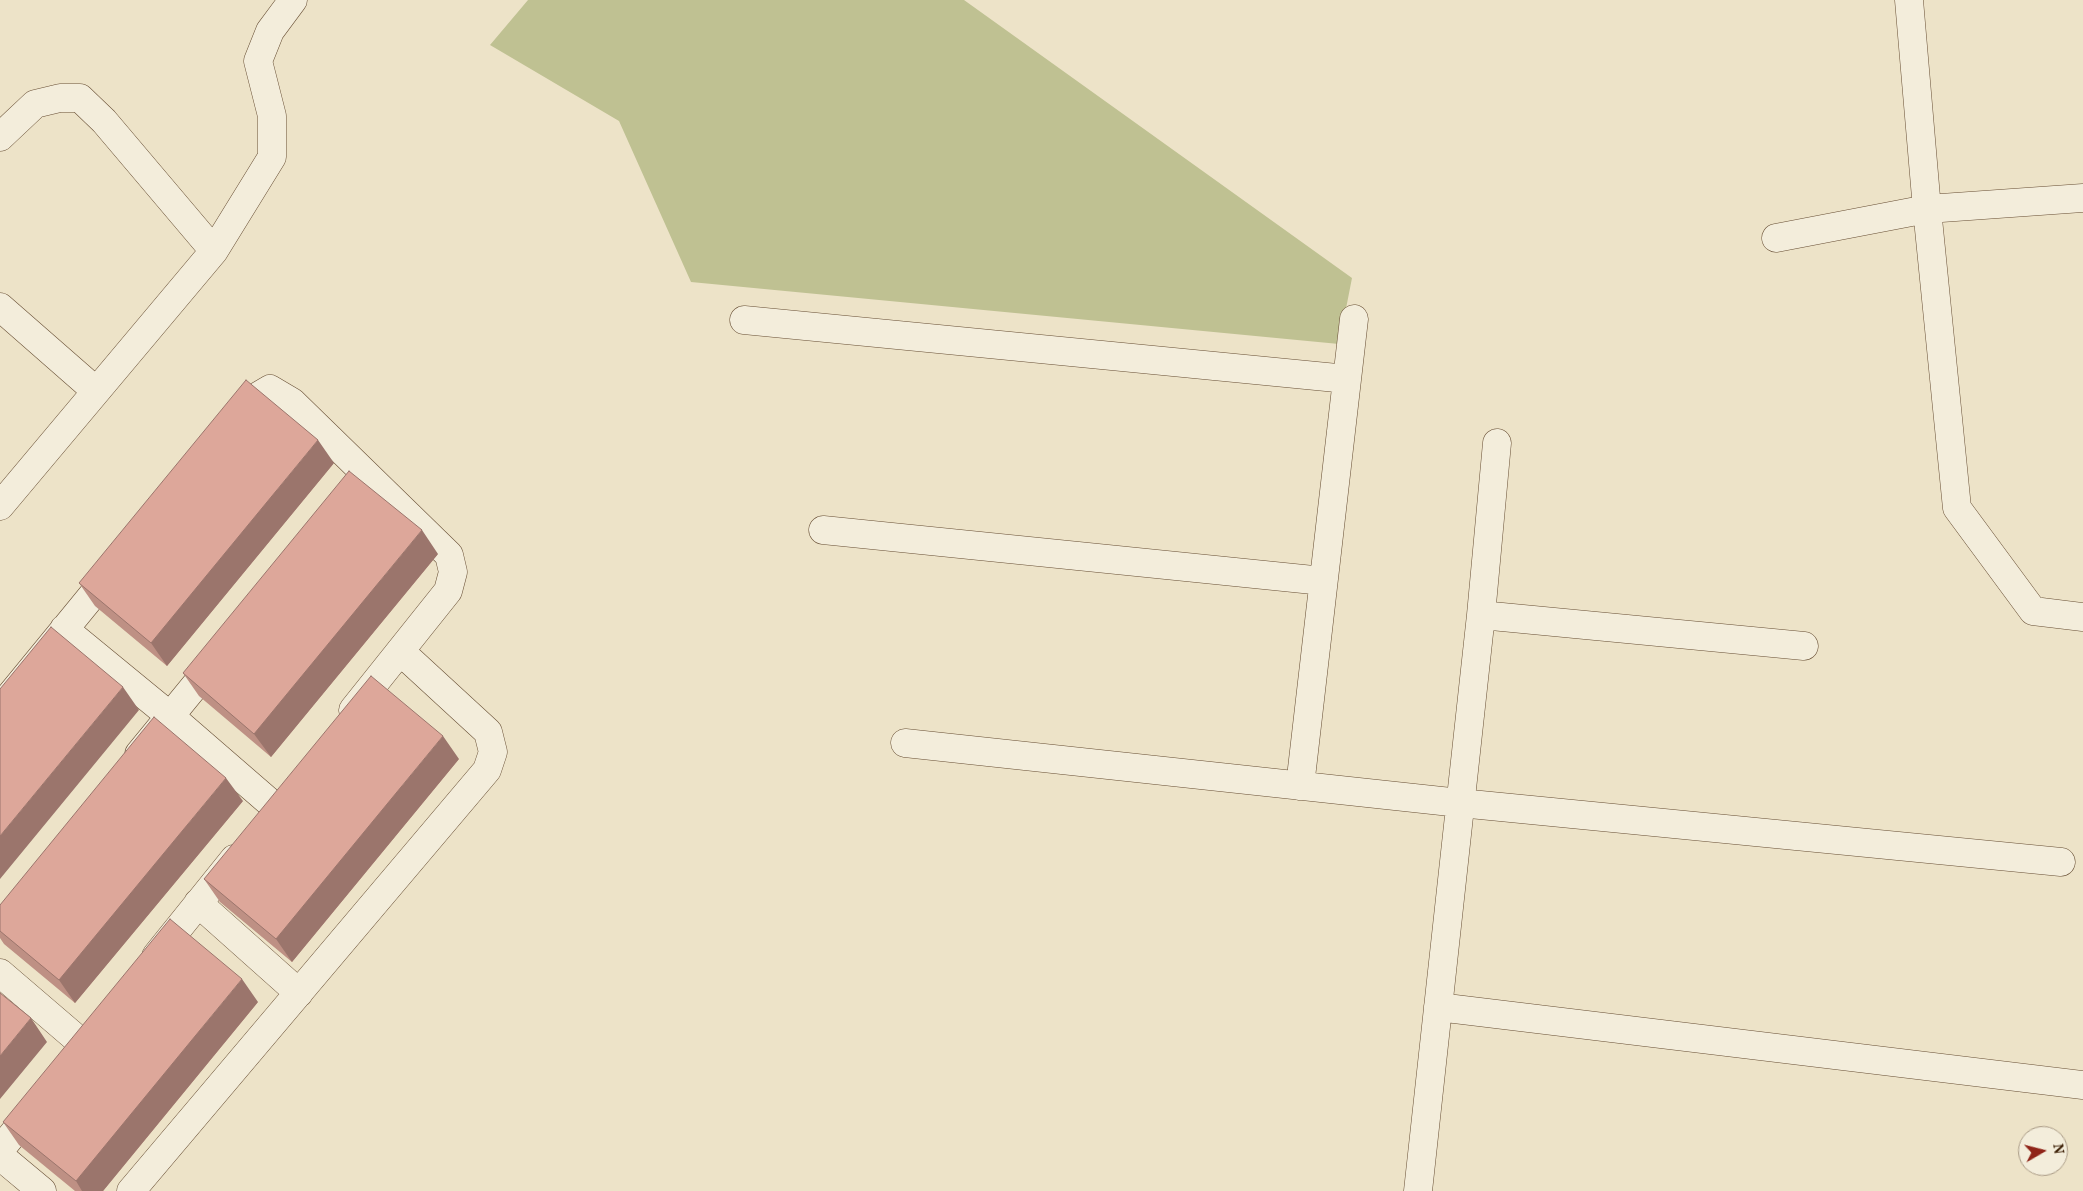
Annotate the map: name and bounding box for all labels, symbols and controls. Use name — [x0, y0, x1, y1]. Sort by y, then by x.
north arrow — [2018, 1126, 2068, 1176]
text: N — [2047, 1143, 2067, 1155]

